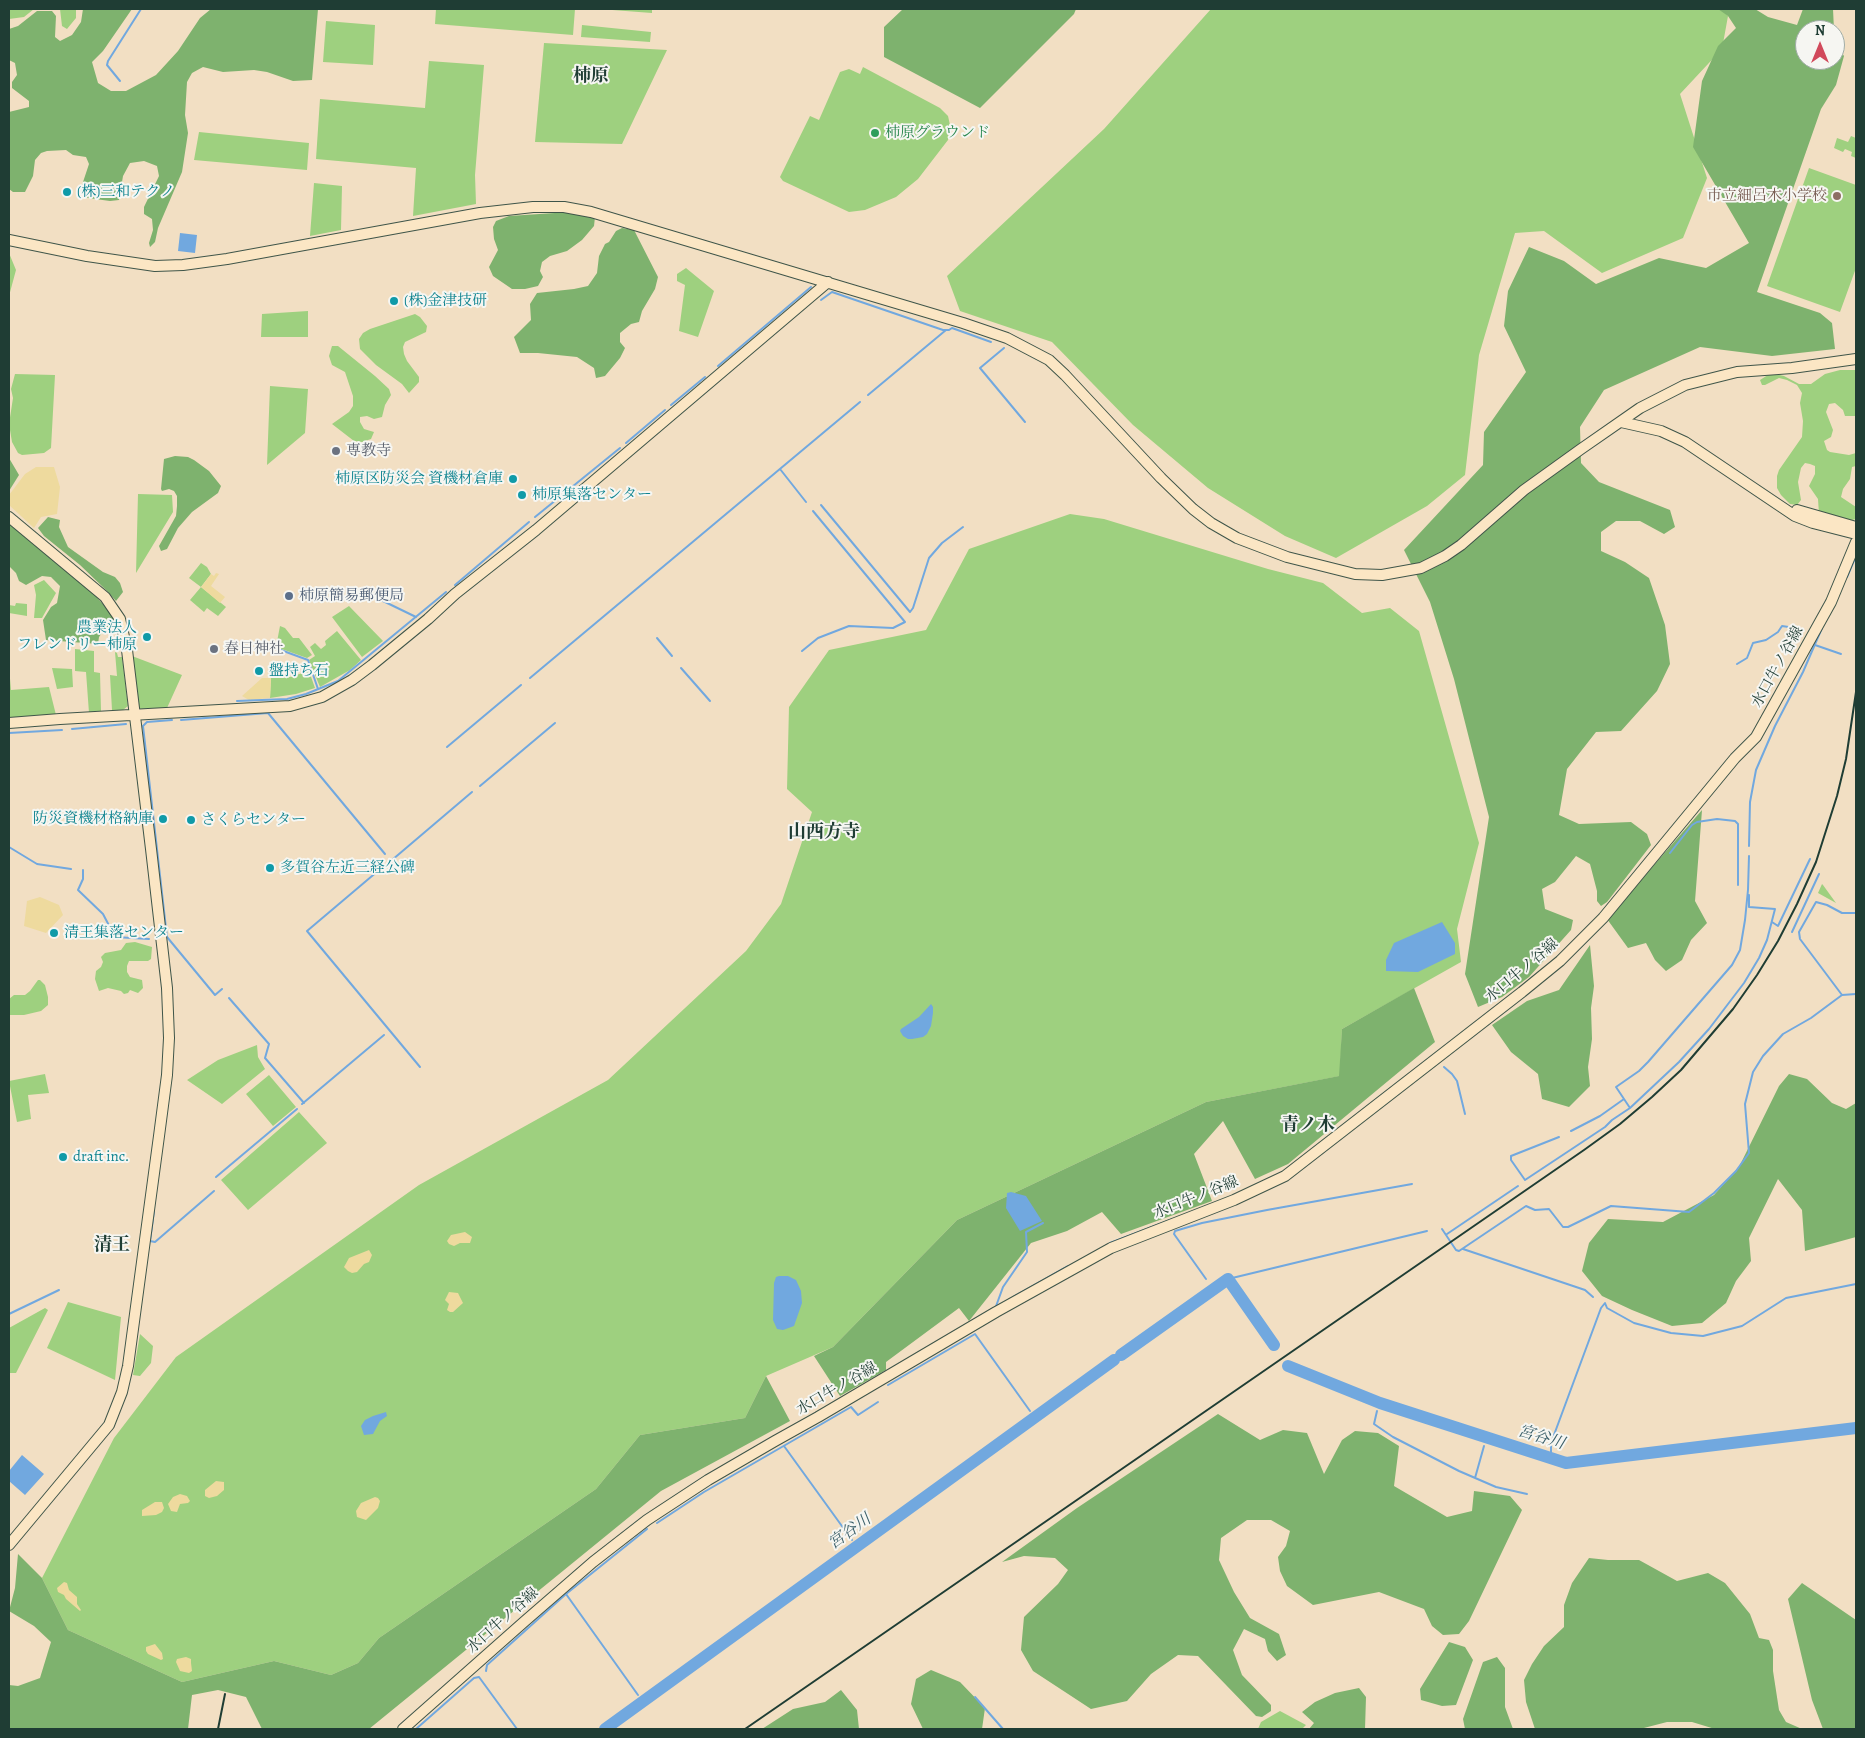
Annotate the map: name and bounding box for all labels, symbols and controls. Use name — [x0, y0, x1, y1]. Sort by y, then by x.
north arrow — [1795, 20, 1845, 70]
text: N — [1815, 21, 1825, 40]
district label: 柿原 — [573, 66, 609, 88]
place label: 柿原グラウンド — [885, 124, 990, 142]
marker: 柿原グラウンド — [869, 127, 881, 139]
place label: (株)三和テクノ — [77, 183, 175, 201]
marker: (株)三和テクノ — [61, 186, 73, 198]
place label: 市立細呂木小学校 — [1707, 187, 1827, 205]
marker: 市立細呂木小学校 — [1831, 190, 1843, 202]
place label: (株)金津技研 — [404, 292, 487, 310]
marker: (株)金津技研 — [388, 295, 400, 307]
place label: 専教寺 — [346, 442, 391, 460]
marker: 専教寺 — [330, 445, 342, 457]
place label: 柿原区防災会 資機材倉庫 — [335, 470, 503, 488]
marker: 柿原区防災会 資機材倉庫 — [507, 473, 519, 485]
place label: 柿原集落センター — [532, 486, 652, 504]
marker: 柿原集落センター — [516, 489, 528, 501]
place label: 柿原簡易郵便局 — [299, 587, 404, 605]
marker: 柿原簡易郵便局 — [283, 590, 295, 602]
place label: 農業法人 フレンドリー柿原 — [17, 619, 137, 654]
street label: 水口牛ノ谷線 — [1748, 623, 1808, 711]
marker: 農業法人 フレンドリー柿原 — [141, 631, 153, 643]
place label: 春日神社 — [224, 640, 284, 658]
marker: 春日神社 — [208, 643, 220, 655]
place label: 盤持ち石 — [269, 662, 329, 680]
marker: 盤持ち石 — [253, 665, 265, 677]
place label: 防災資機材格納庫 — [33, 810, 153, 828]
place label: さくらセンター — [201, 811, 306, 829]
marker: 防災資機材格納庫 — [157, 813, 169, 825]
marker: さくらセンター — [185, 814, 197, 826]
district label: 山西方寺 — [788, 822, 860, 844]
place label: 多賀谷左近三経公碑 — [280, 859, 415, 877]
marker: 多賀谷左近三経公碑 — [264, 862, 276, 874]
place label: 清王集落センター — [64, 924, 184, 942]
marker: 清王集落センター — [48, 927, 60, 939]
street label: 水口牛ノ谷線 — [1482, 935, 1562, 1007]
district label: 青ノ木 — [1281, 1115, 1335, 1137]
place label: draft inc. — [73, 1148, 129, 1166]
marker: draft inc. — [57, 1151, 69, 1163]
street label: 水口牛ノ谷線 — [1151, 1173, 1241, 1223]
district label: 清王 — [94, 1235, 130, 1257]
street label: 水口牛ノ谷線 — [794, 1359, 880, 1419]
water label: 宮谷川 — [1515, 1422, 1567, 1454]
water label: 宮谷川 — [825, 1510, 875, 1554]
street label: 水口牛ノ谷線 — [464, 1584, 542, 1658]

